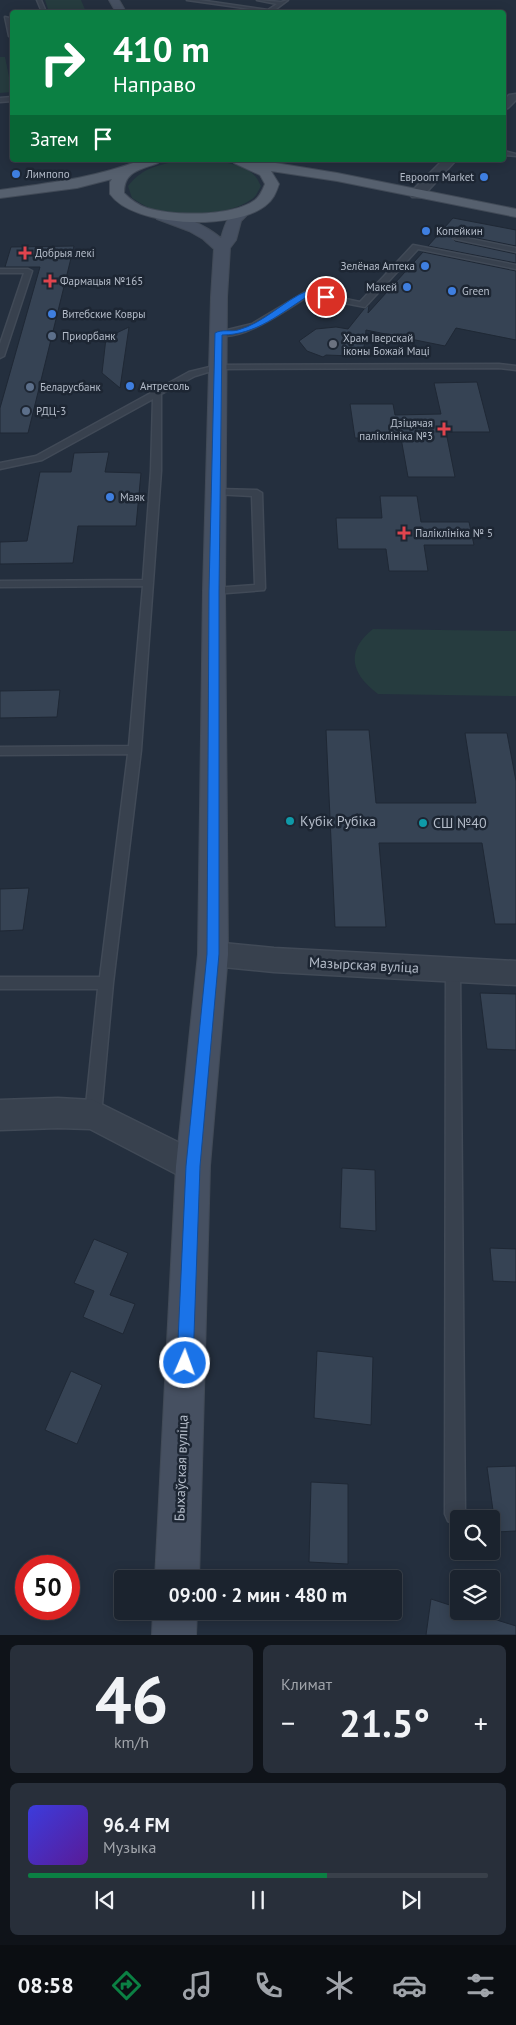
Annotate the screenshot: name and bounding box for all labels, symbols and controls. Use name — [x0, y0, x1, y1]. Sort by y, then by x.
text: 410 m — [113, 26, 210, 72]
icon: right — [30, 30, 95, 95]
text: Направо — [113, 70, 196, 98]
icon: arrive — [89, 125, 117, 153]
text: Затем — [30, 127, 79, 151]
place label: Лимпопо — [25, 167, 70, 181]
marker: Лимпопо — [10, 168, 22, 180]
place label: Евроопт Market — [400, 170, 474, 184]
marker: Евроопт Market — [478, 171, 490, 183]
place label: Копейкин — [436, 224, 483, 238]
marker: Копейкин — [420, 225, 432, 237]
place label: Добрыя лекі — [35, 246, 95, 260]
marker: Добрыя лекі — [19, 247, 31, 259]
place label: Зелёная Аптека — [341, 259, 415, 273]
marker: Зелёная Аптека — [419, 260, 431, 272]
place label: Фармацыя №165 — [60, 274, 143, 288]
marker: Фармацыя №165 — [44, 275, 56, 287]
pin — [305, 276, 347, 318]
place label: Макей — [366, 280, 397, 294]
marker: Макей — [401, 281, 413, 293]
icon: arrive — [312, 283, 340, 311]
place label: Green — [462, 284, 490, 298]
marker: Green — [446, 285, 458, 297]
place label: Витебские Ковры — [62, 307, 145, 321]
marker: Витебские Ковры — [46, 308, 58, 320]
place label: Приорбанк — [62, 329, 116, 343]
marker: Приорбанк — [46, 330, 58, 342]
place label: Храм Іверскай іконы Божай Маці — [343, 331, 430, 358]
marker: Храм Іверскай іконы Божай Маці — [327, 338, 339, 350]
place label: Антресоль — [140, 379, 189, 393]
place label: Беларусбанк — [40, 380, 102, 394]
marker: Антресоль — [124, 380, 136, 392]
marker: Беларусбанк — [24, 381, 36, 393]
place label: РДЦ-3 — [36, 404, 66, 418]
marker: РДЦ-3 — [20, 405, 32, 417]
place label: Дзіцячая паліклініка №3 — [359, 416, 433, 443]
marker: Дзіцячая паліклініка №3 — [437, 422, 451, 436]
place label: Маяк — [120, 490, 145, 504]
marker: Маяк — [104, 491, 116, 503]
marker: Паліклініка № 5 — [397, 526, 411, 540]
place label: Паліклініка № 5 — [415, 526, 493, 540]
place label: Кубік Рубіка — [300, 812, 376, 830]
place label: СШ №40 — [433, 814, 487, 832]
marker: Кубік Рубіка — [284, 815, 296, 827]
marker: СШ №40 — [417, 817, 429, 829]
street label: Мазырская вуліца — [309, 953, 419, 977]
position arrow — [158, 1336, 210, 1388]
street label: Быхаўская вуліца — [170, 1414, 192, 1522]
map controls — [450, 1510, 500, 1620]
button: search — [450, 1510, 500, 1560]
speed limit sign: 50 — [15, 1555, 80, 1620]
button: layers — [450, 1570, 500, 1620]
text: 09:00 · 2 мин · 480 m — [169, 1583, 347, 1607]
text: 46 — [95, 1657, 168, 1741]
text: Климат — [281, 1674, 332, 1694]
text: 21.5° — [339, 1698, 430, 1747]
text: − — [281, 1704, 295, 1741]
text: + — [474, 1704, 488, 1741]
text: km/h — [114, 1732, 149, 1752]
text: 96.4 FM — [103, 1813, 170, 1837]
text: Музыка — [103, 1837, 156, 1857]
icon: previous — [91, 1886, 119, 1914]
icon: pause — [244, 1886, 272, 1914]
icon: next — [397, 1886, 425, 1914]
icon: directions — [109, 1968, 144, 2003]
icon: music — [180, 1968, 215, 2003]
icon: phone — [251, 1968, 286, 2003]
icon: climate — [322, 1968, 357, 2003]
icon: car — [392, 1968, 427, 2003]
icon: filters — [463, 1968, 498, 2003]
text: 08:58 — [18, 1971, 74, 1999]

